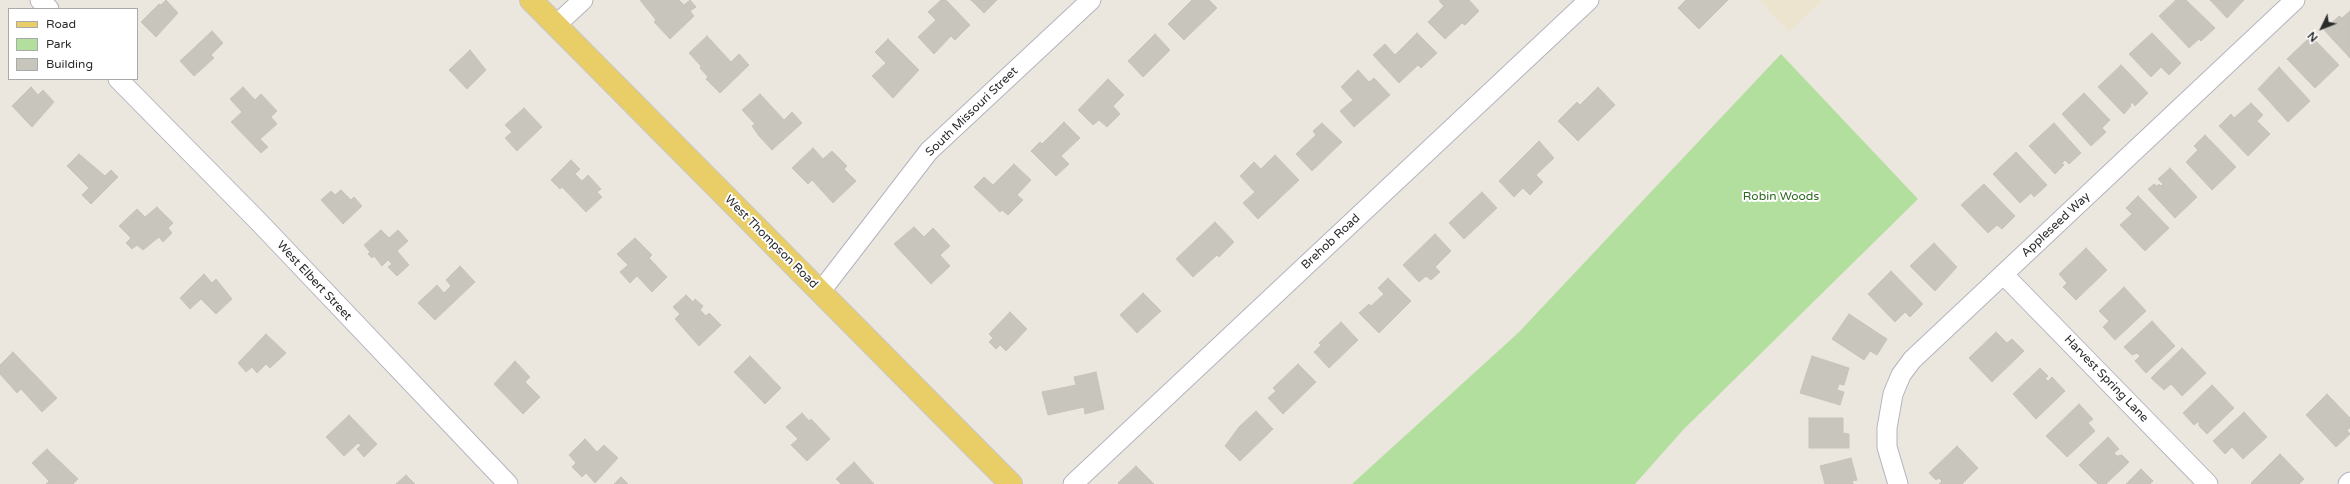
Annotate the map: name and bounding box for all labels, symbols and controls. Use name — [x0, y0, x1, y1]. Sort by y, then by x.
legend — [8, 8, 138, 80]
north arrow — [2302, 8, 2342, 48]
text: Road — [46, 17, 76, 31]
text: N — [2305, 29, 2321, 44]
text: Park — [46, 37, 72, 51]
text: Building — [46, 57, 93, 71]
street label: South Missouri Street — [923, 64, 1021, 160]
park label: Robin Woods — [1743, 190, 1819, 204]
street label: Appleseed Way — [2019, 190, 2093, 260]
street label: West Thompson Road — [721, 192, 821, 292]
street label: Brehob Road — [1299, 211, 1363, 273]
street label: West Elbert Street — [273, 238, 355, 324]
street label: Harvest Spring Lane — [2061, 333, 2151, 425]

